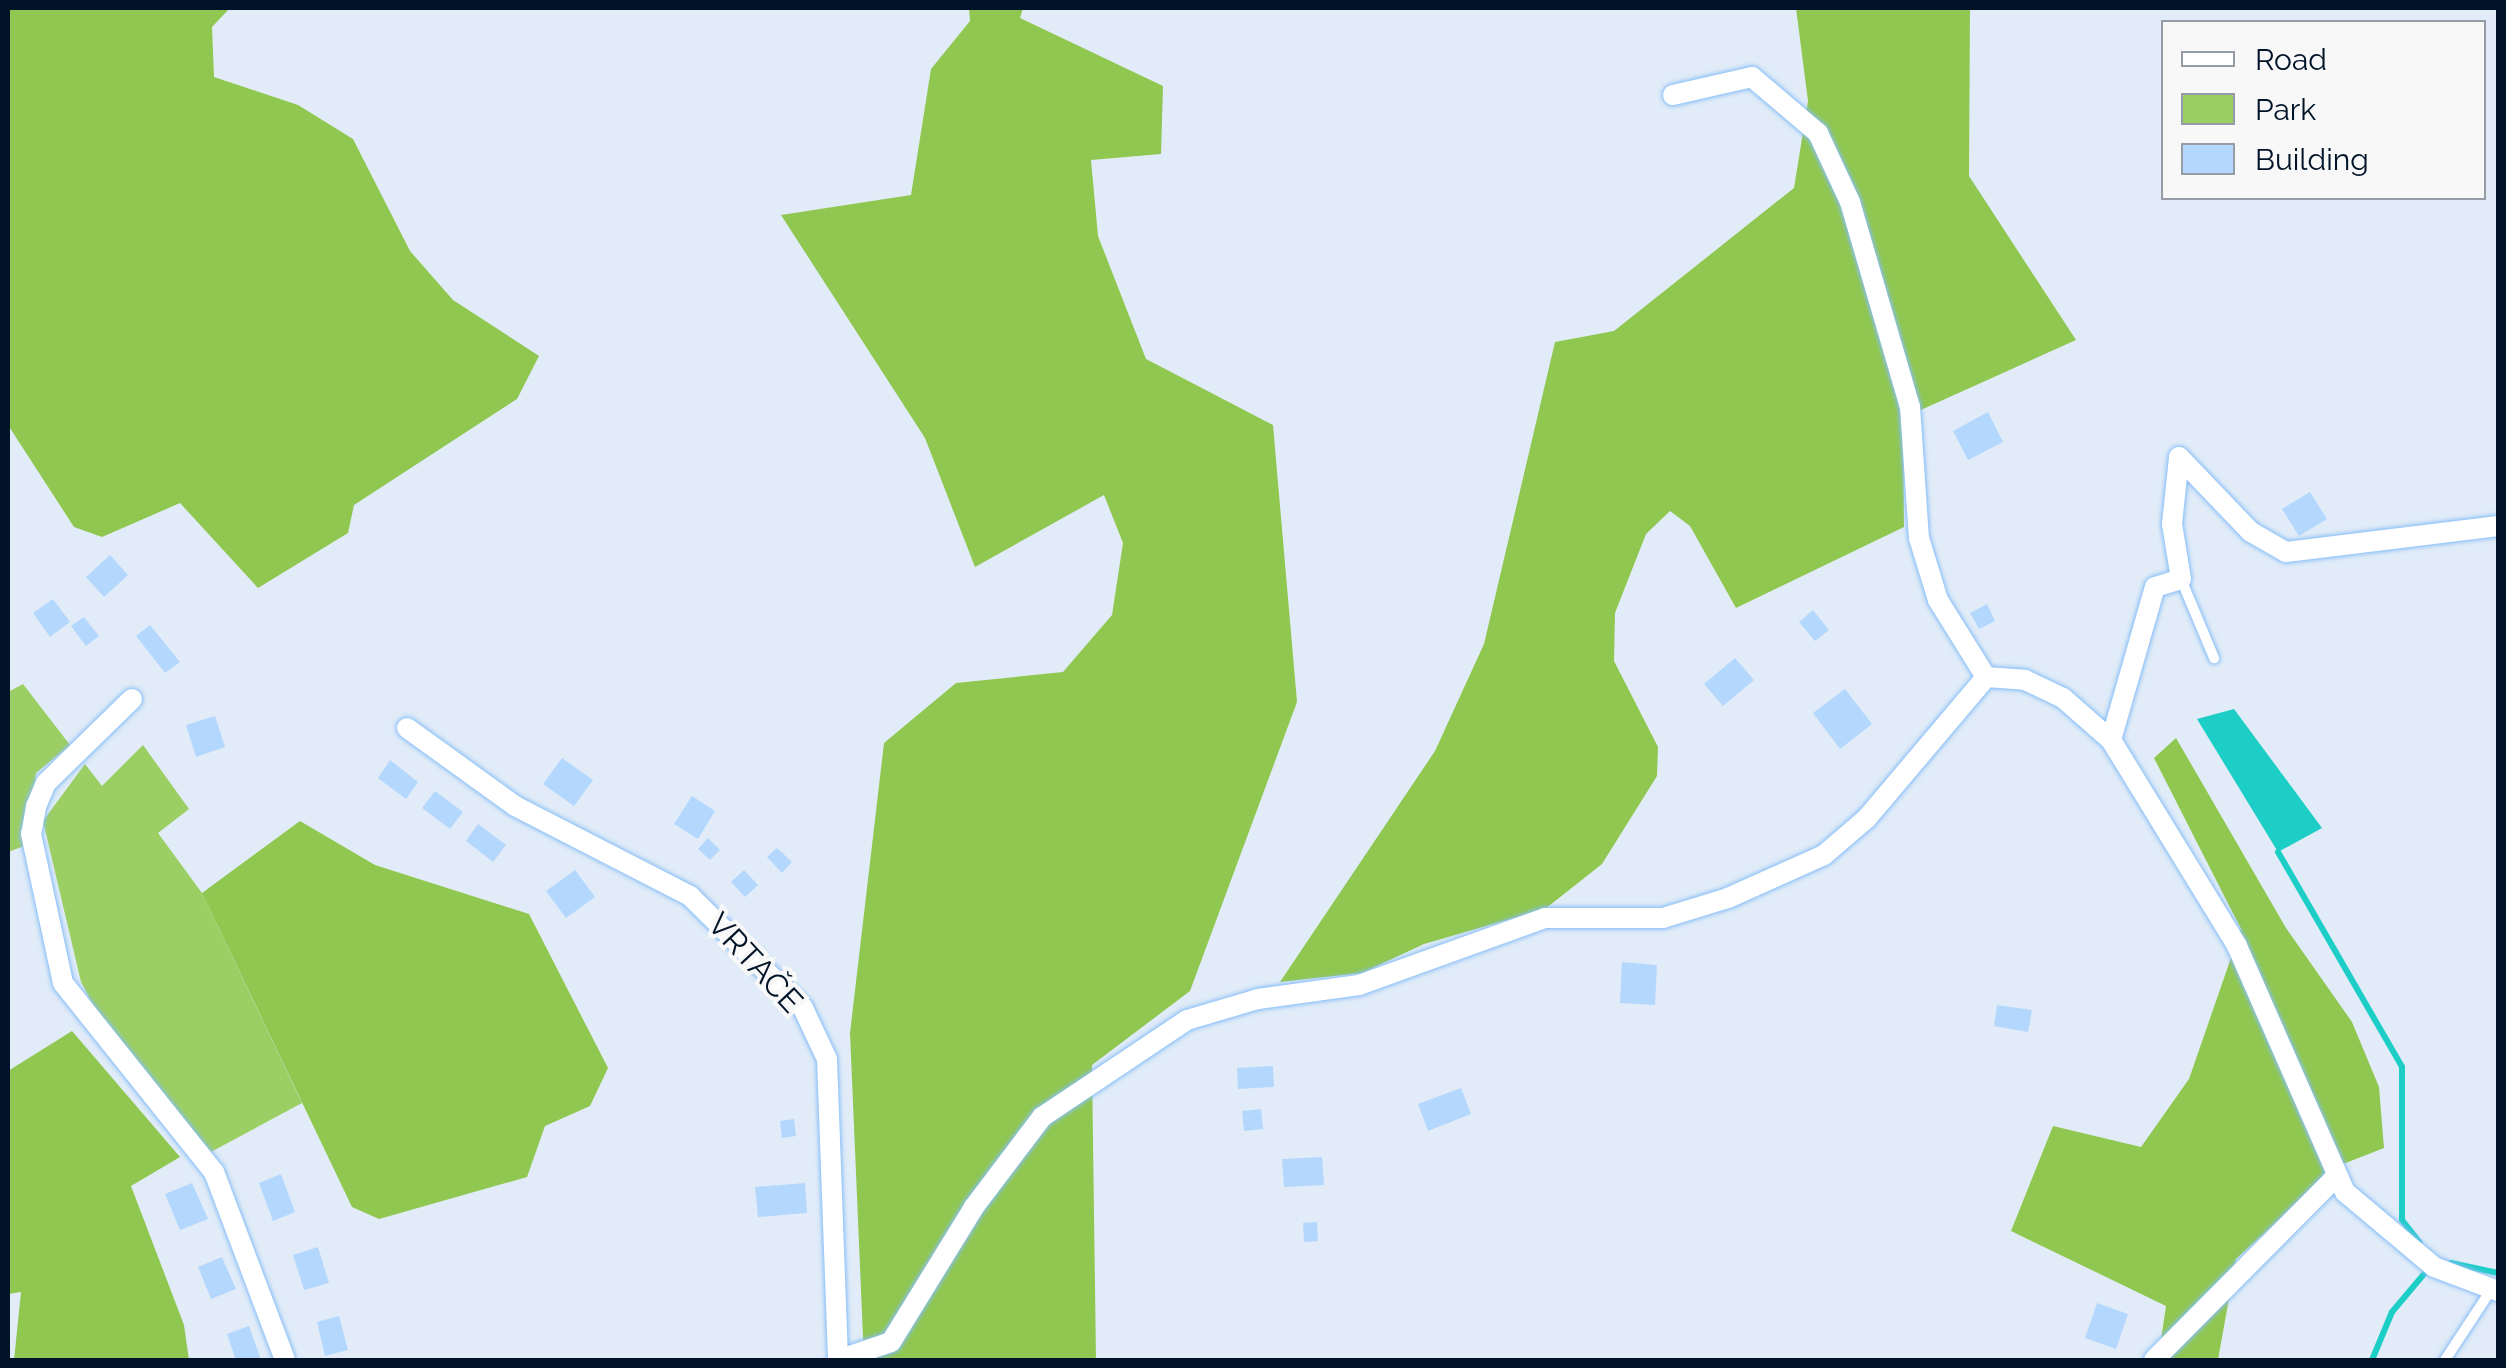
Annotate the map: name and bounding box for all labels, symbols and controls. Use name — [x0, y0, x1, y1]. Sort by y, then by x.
legend — [2161, 20, 2486, 200]
text: Road — [2255, 42, 2327, 77]
text: Park — [2255, 92, 2316, 127]
text: Building — [2255, 142, 2369, 177]
street label: VRTAČE — [699, 905, 811, 1021]

